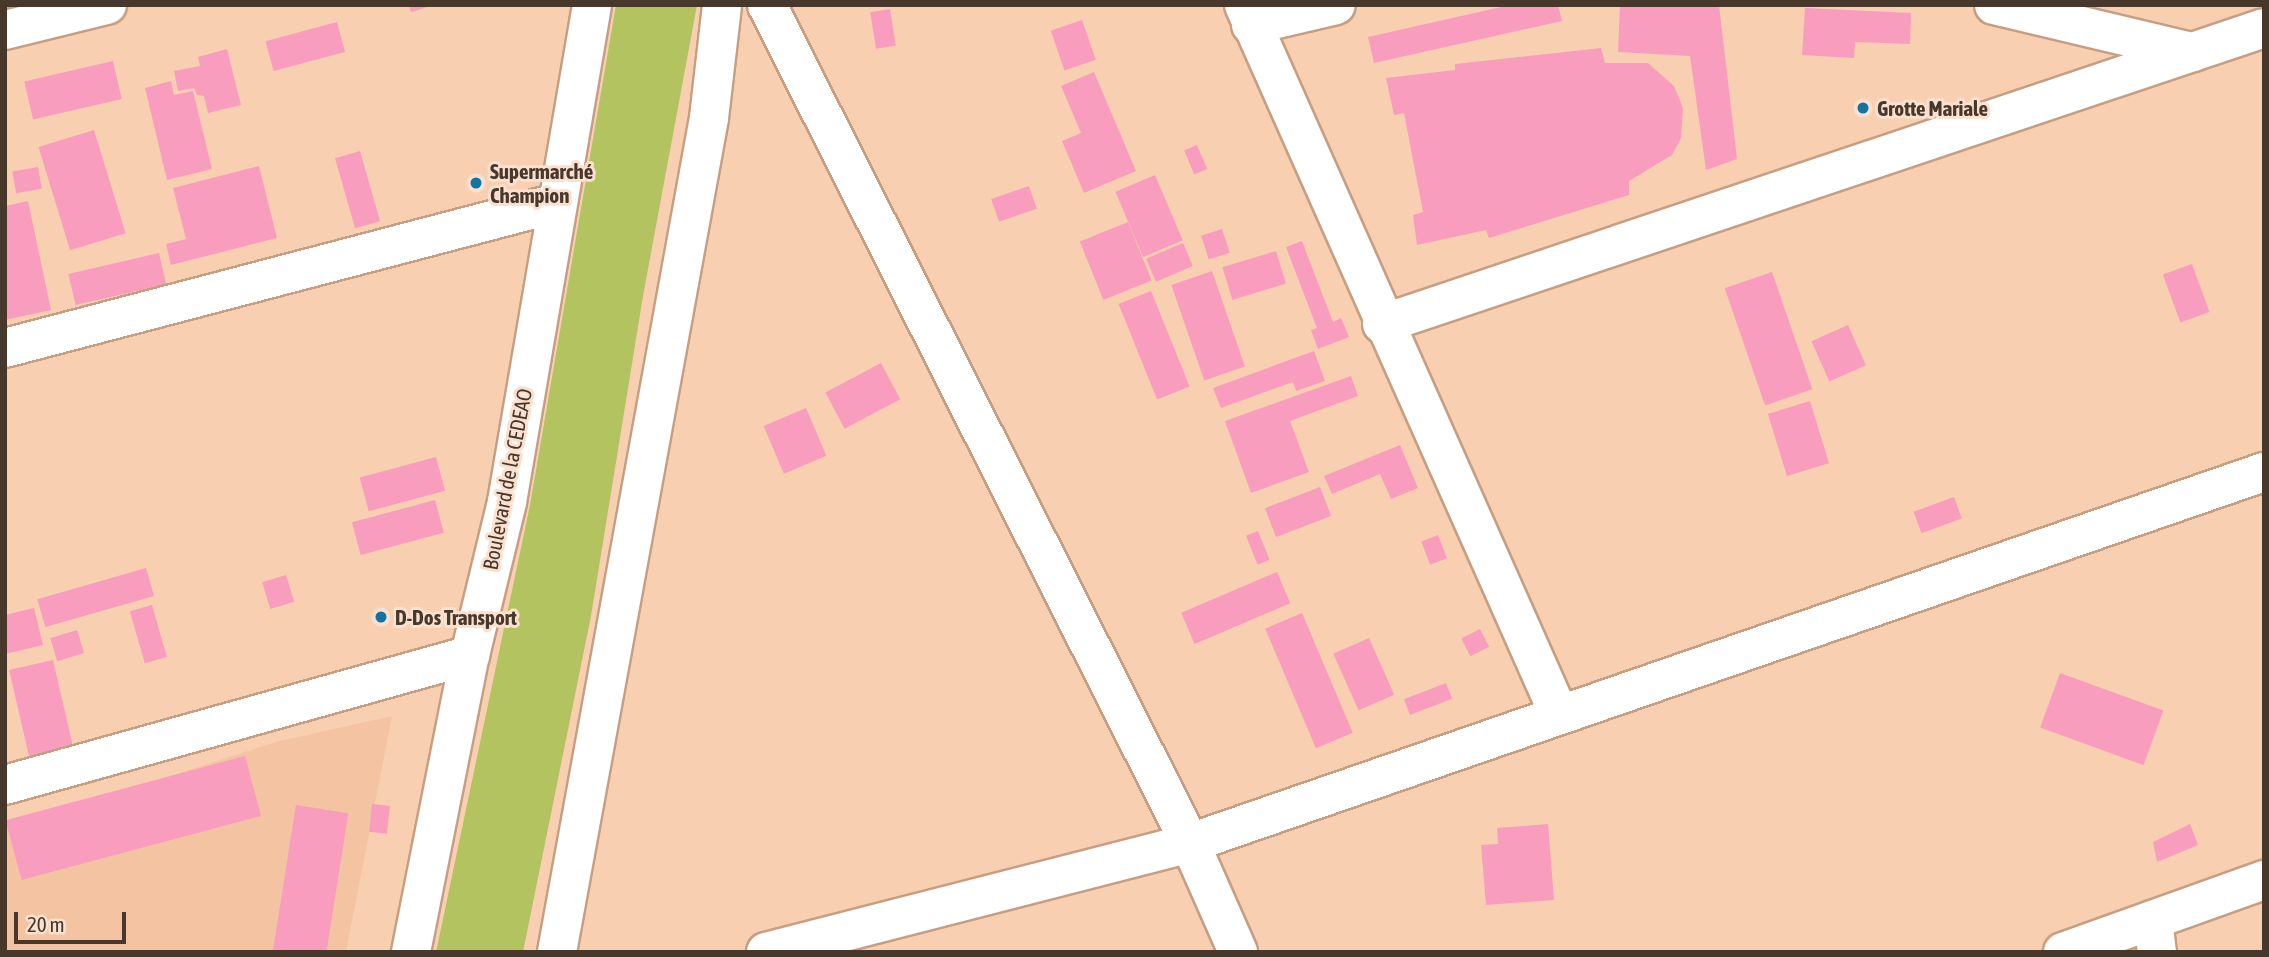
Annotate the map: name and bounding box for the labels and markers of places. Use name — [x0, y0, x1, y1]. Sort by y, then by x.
place label: Grotte Mariale — [1877, 95, 1988, 121]
marker: Grotte Mariale — [1855, 100, 1871, 116]
place label: Supermarché Champion — [490, 158, 593, 208]
marker: Supermarché Champion — [468, 175, 484, 191]
place label: D-Dos Transport — [395, 604, 517, 630]
marker: D-Dos Transport — [373, 609, 389, 625]

